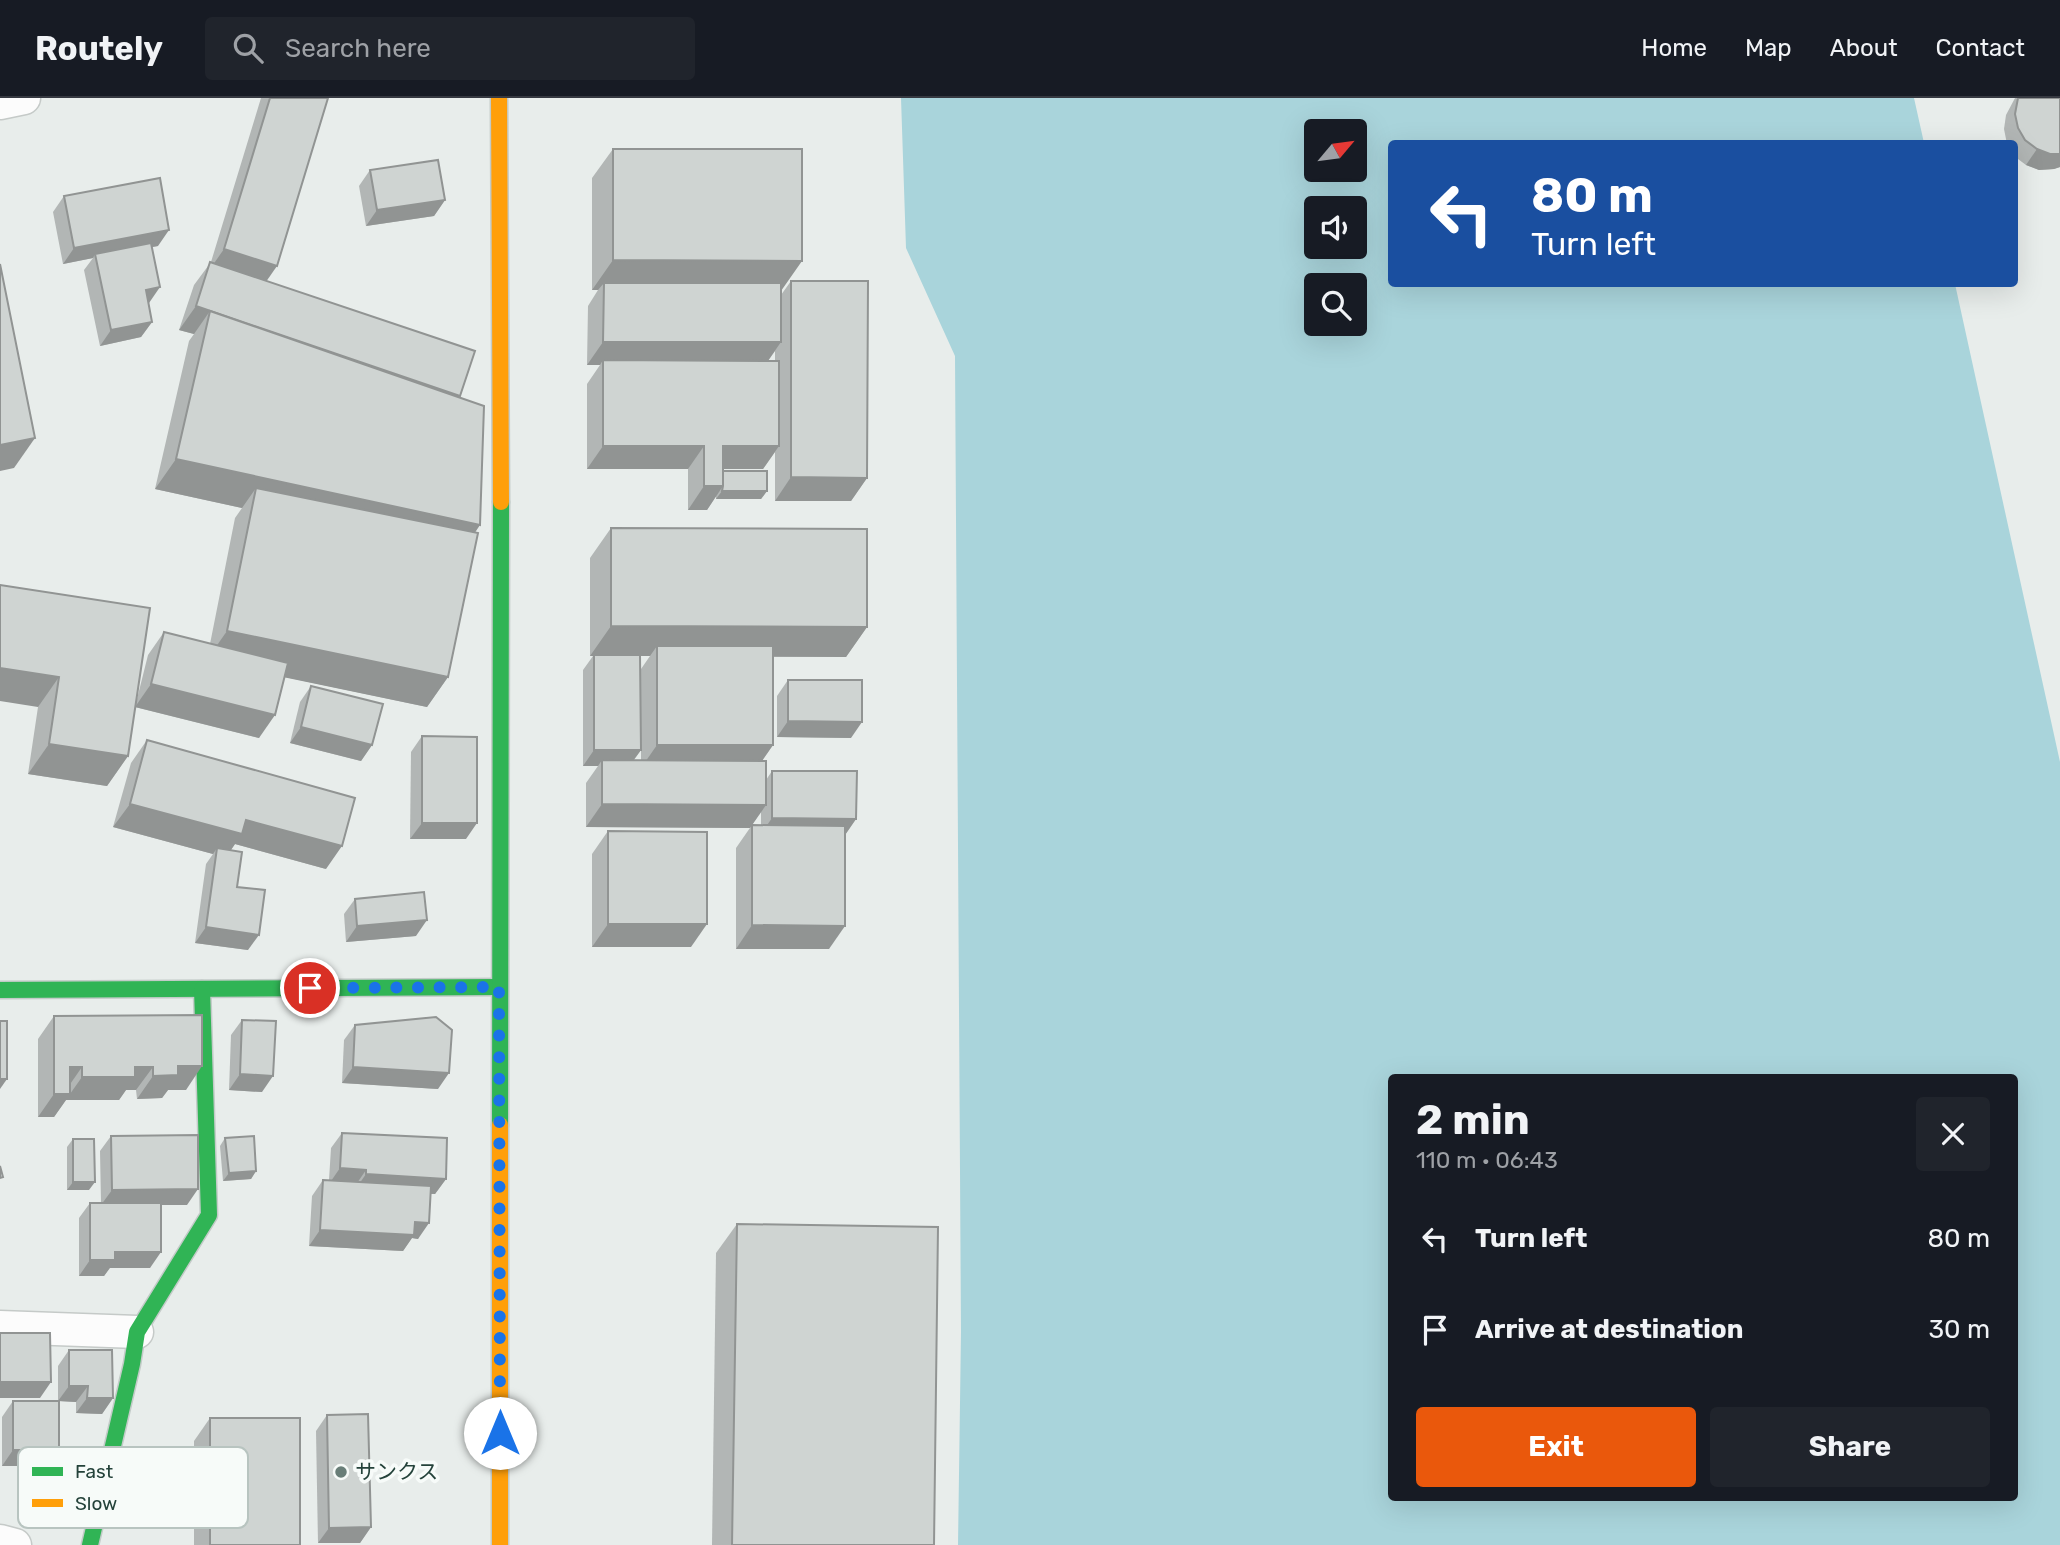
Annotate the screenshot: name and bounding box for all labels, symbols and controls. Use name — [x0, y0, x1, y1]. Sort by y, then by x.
search box — [205, 17, 695, 80]
text: Routely — [35, 29, 163, 68]
icon: search — [229, 29, 267, 67]
text: Search here — [285, 33, 431, 64]
text: Home — [1641, 34, 1707, 62]
text: Map — [1745, 34, 1792, 62]
text: About — [1830, 34, 1898, 62]
text: Contact — [1936, 34, 2025, 62]
north arrow — [1304, 119, 1367, 182]
map controls — [1304, 119, 1367, 336]
text: 80 m — [1531, 166, 1653, 224]
icon: left — [1416, 168, 1507, 259]
button: sound — [1304, 196, 1367, 259]
text: Turn left — [1531, 225, 1656, 263]
button: search — [1304, 273, 1367, 336]
pin — [280, 958, 340, 1018]
icon: arrive — [291, 969, 329, 1007]
text: 2 min — [1416, 1095, 1530, 1145]
button: close — [1916, 1097, 1990, 1171]
text: 110 m · 06:43 — [1416, 1146, 1558, 1174]
icon: left — [1416, 1220, 1454, 1258]
text: Turn left — [1475, 1223, 1587, 1254]
text: 80 m — [1927, 1223, 1990, 1254]
icon: arrive — [1416, 1311, 1454, 1349]
text: Arrive at destination — [1475, 1314, 1743, 1345]
text: 30 m — [1928, 1314, 1990, 1345]
position arrow — [463, 1396, 537, 1470]
button: Exit — [1416, 1407, 1696, 1487]
button: Share — [1710, 1407, 1990, 1487]
legend — [18, 1447, 248, 1528]
place label: サンクス — [355, 1459, 438, 1484]
text: Fast — [75, 1460, 114, 1483]
marker: サンクス — [333, 1464, 349, 1480]
text: Slow — [75, 1492, 117, 1515]

